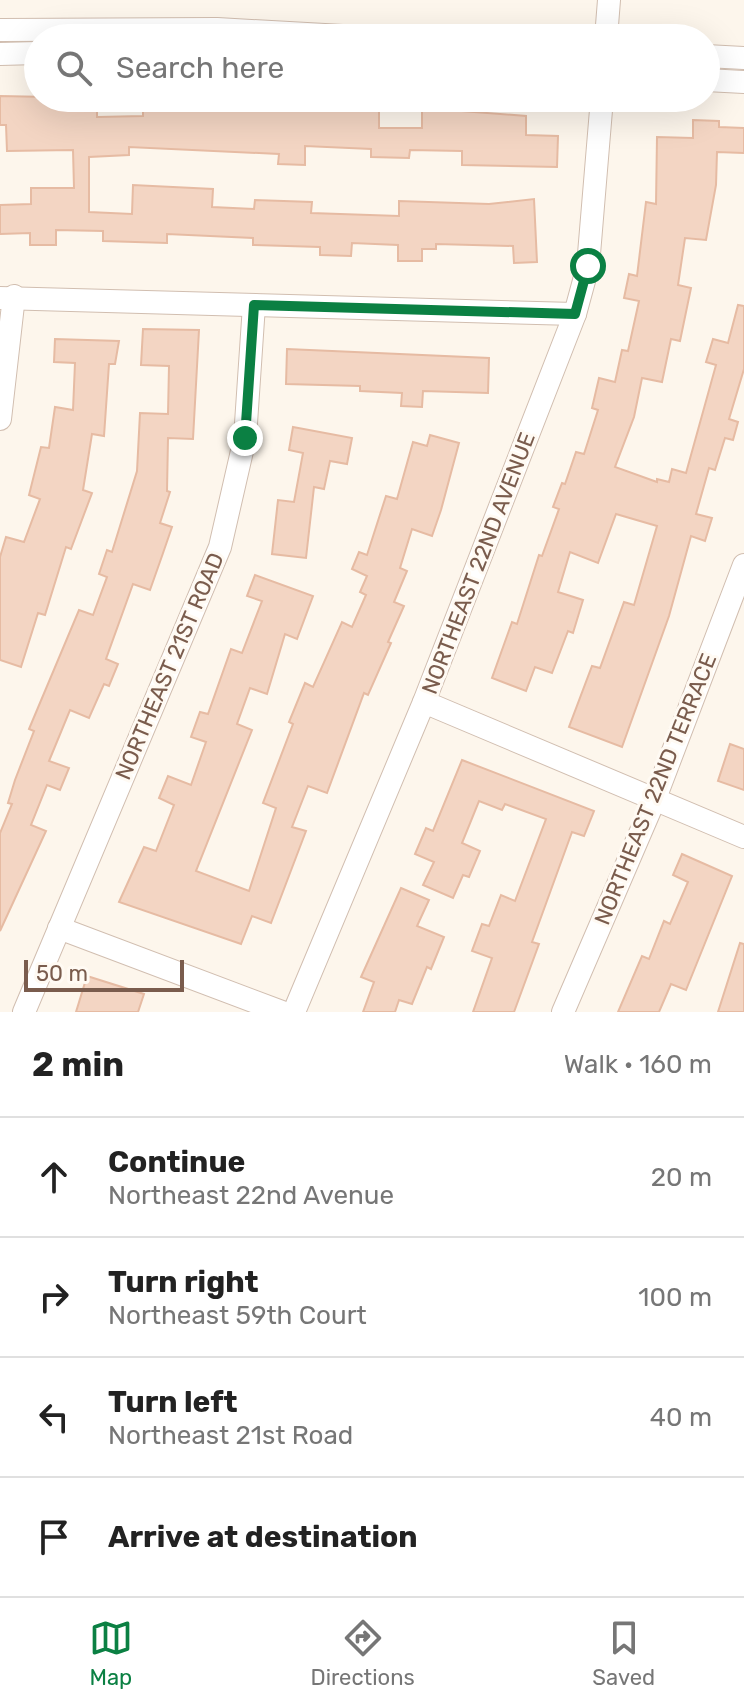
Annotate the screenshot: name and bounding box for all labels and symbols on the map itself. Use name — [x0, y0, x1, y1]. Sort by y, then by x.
route start — [570, 248, 606, 284]
route end — [227, 420, 263, 456]
street label: NORTHEAST 22ND AVENUE — [416, 428, 541, 698]
street label: NORTHEAST 21ST ROAD — [109, 549, 230, 784]
street label: NORTHEAST 22ND TERRACE — [589, 650, 722, 929]
scale bar — [24, 956, 184, 992]

